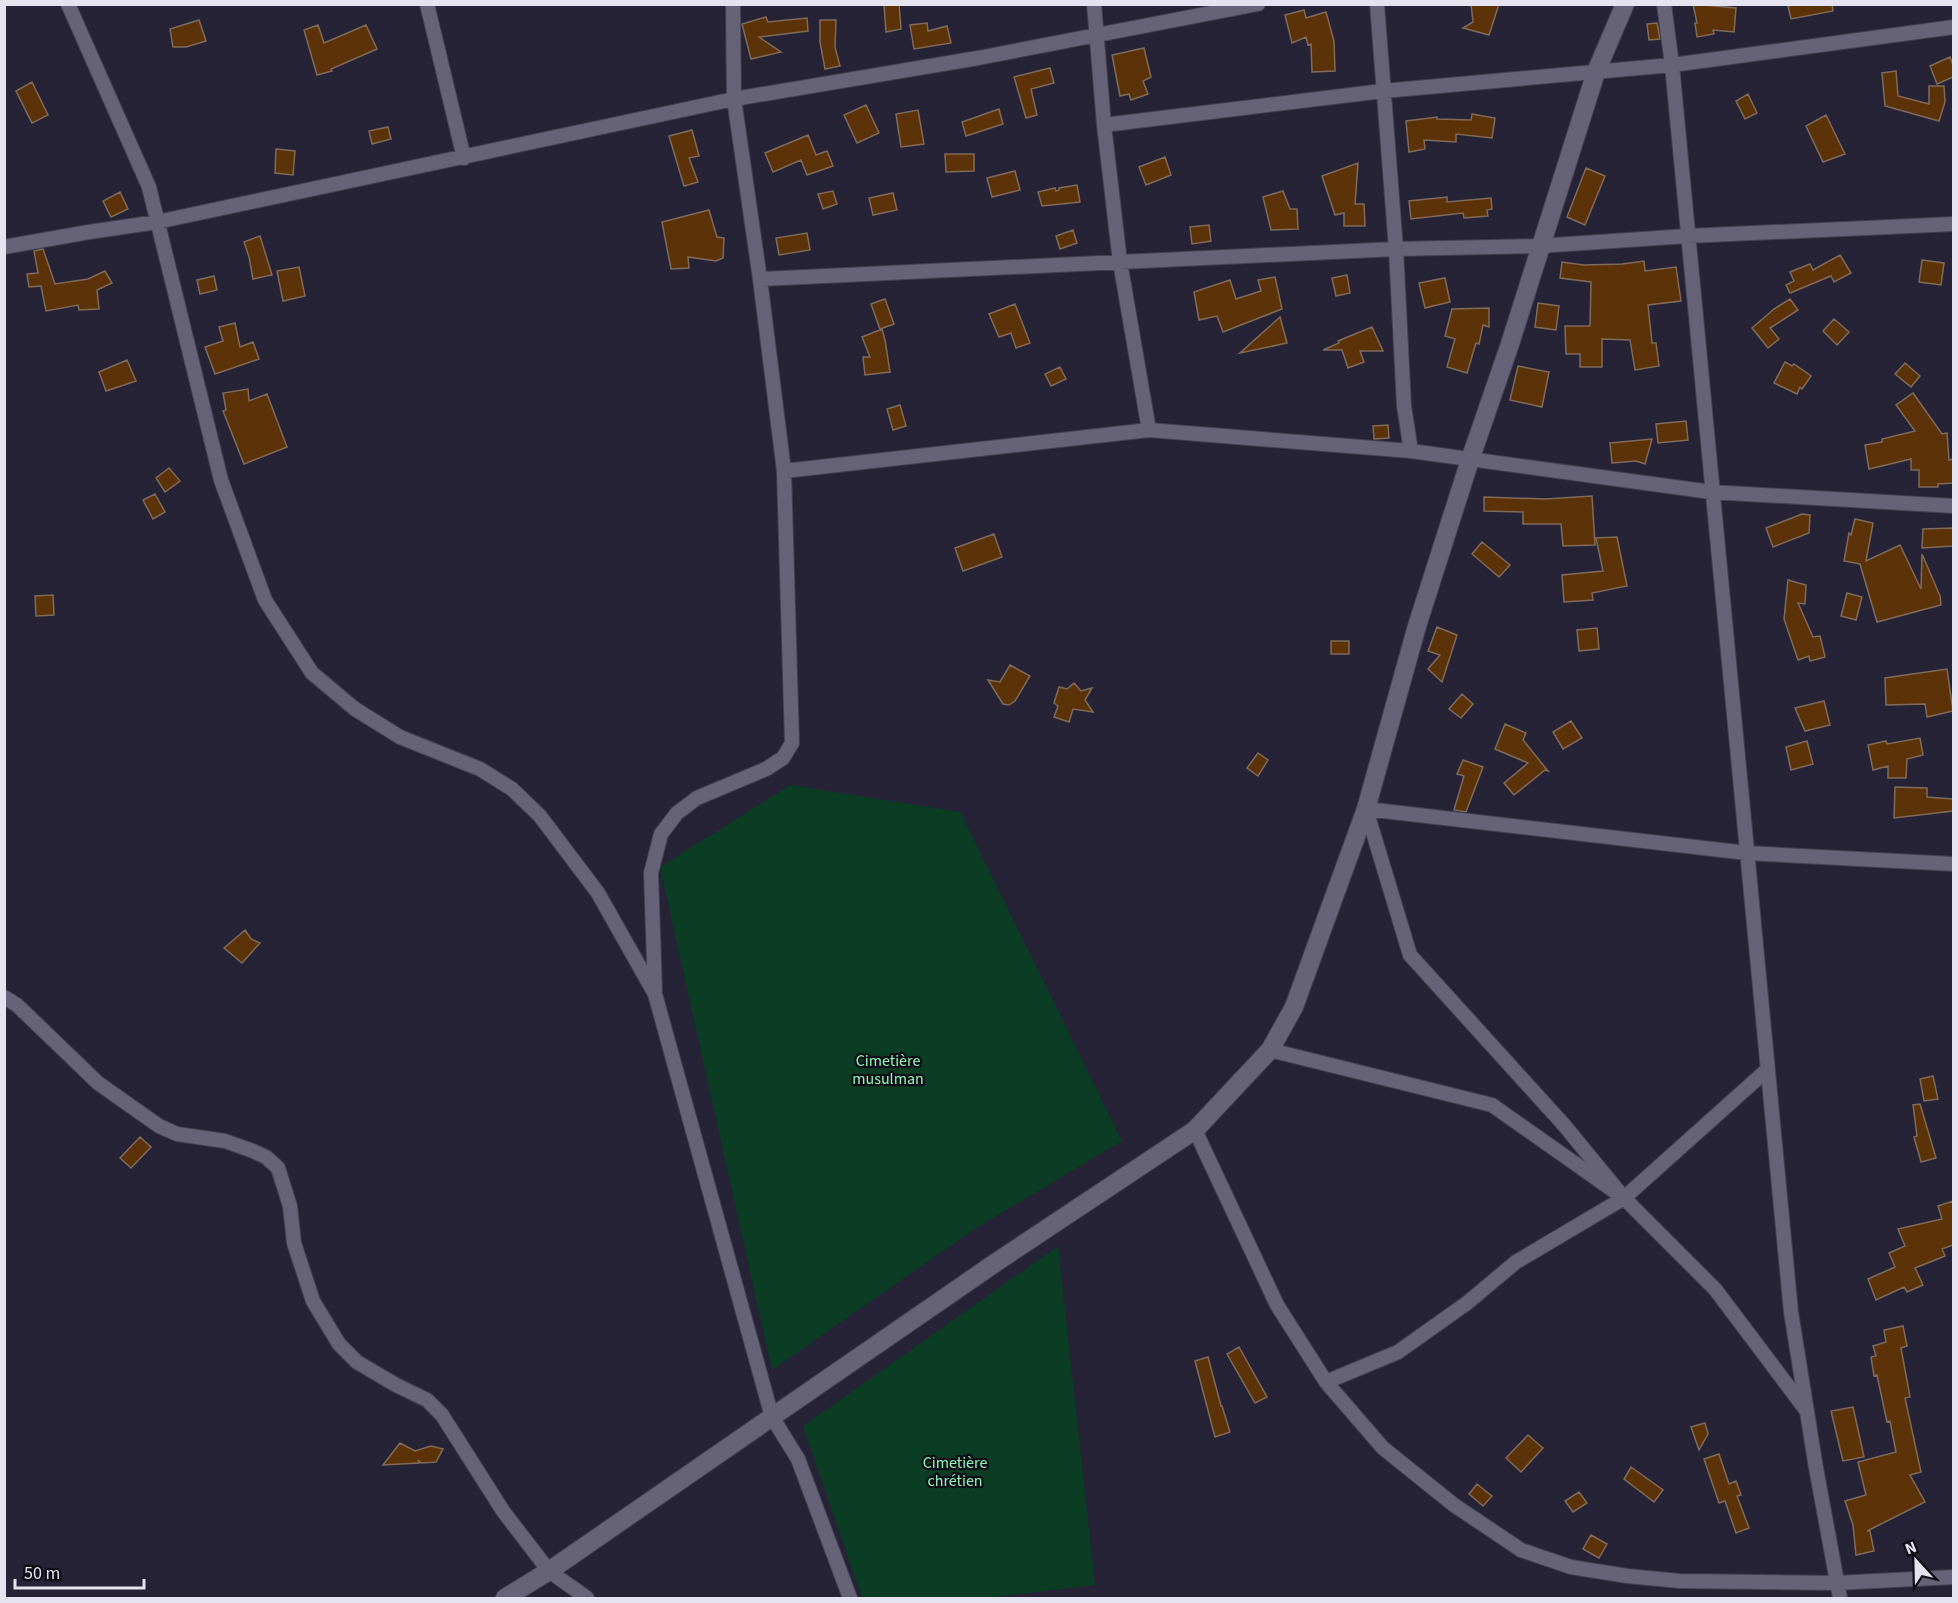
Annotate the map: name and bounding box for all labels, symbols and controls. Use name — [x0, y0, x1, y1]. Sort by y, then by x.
park label: Cimetière musulman — [852, 1050, 924, 1090]
park label: Cimetière chrétien — [923, 1452, 987, 1492]
north arrow — [1886, 1531, 1946, 1591]
text: N — [1902, 1536, 1920, 1560]
scale bar — [15, 1552, 144, 1590]
text: 50 m — [24, 1561, 60, 1586]

